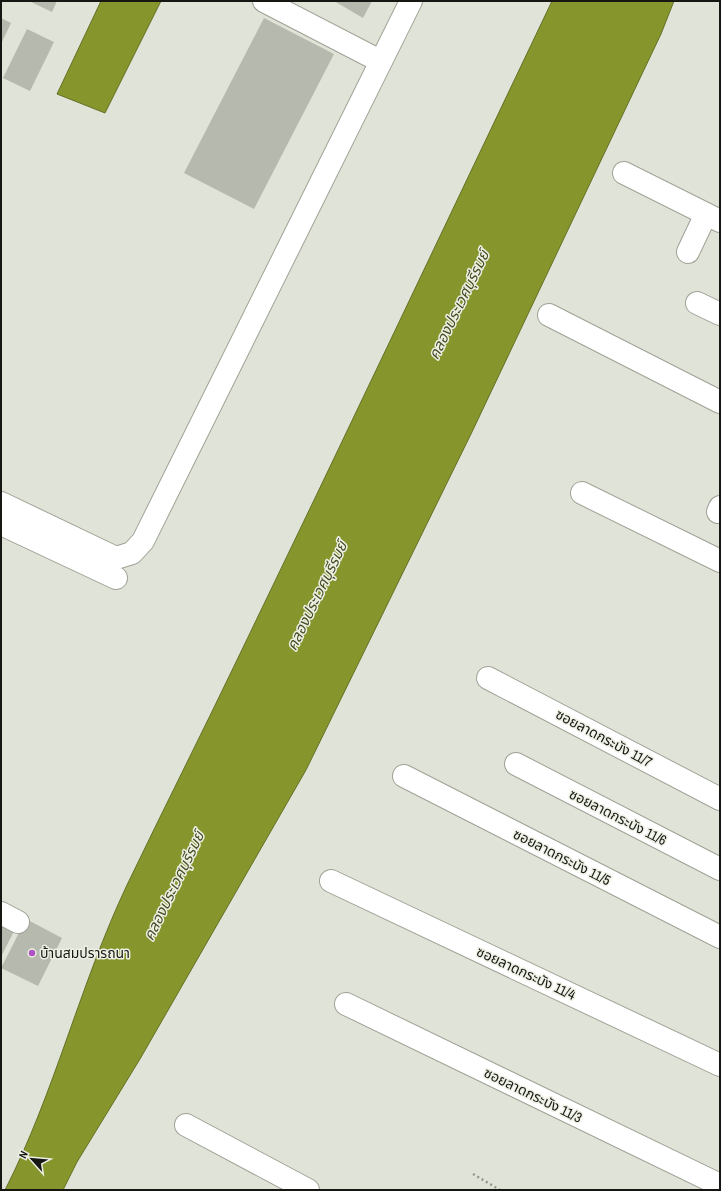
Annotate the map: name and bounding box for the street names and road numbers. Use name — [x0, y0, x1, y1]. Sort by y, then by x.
street label: ซอยลาดกระบัง 11/7 — [553, 705, 655, 771]
street label: ซอยลาดกระบัง 11/6 — [566, 785, 670, 849]
street label: ซอยลาดกระบัง 11/5 — [510, 825, 614, 889]
street label: ซอยลาดกระบัง 11/4 — [474, 942, 579, 1004]
street label: ซอยลาดกระบัง 11/3 — [481, 1063, 585, 1127]

